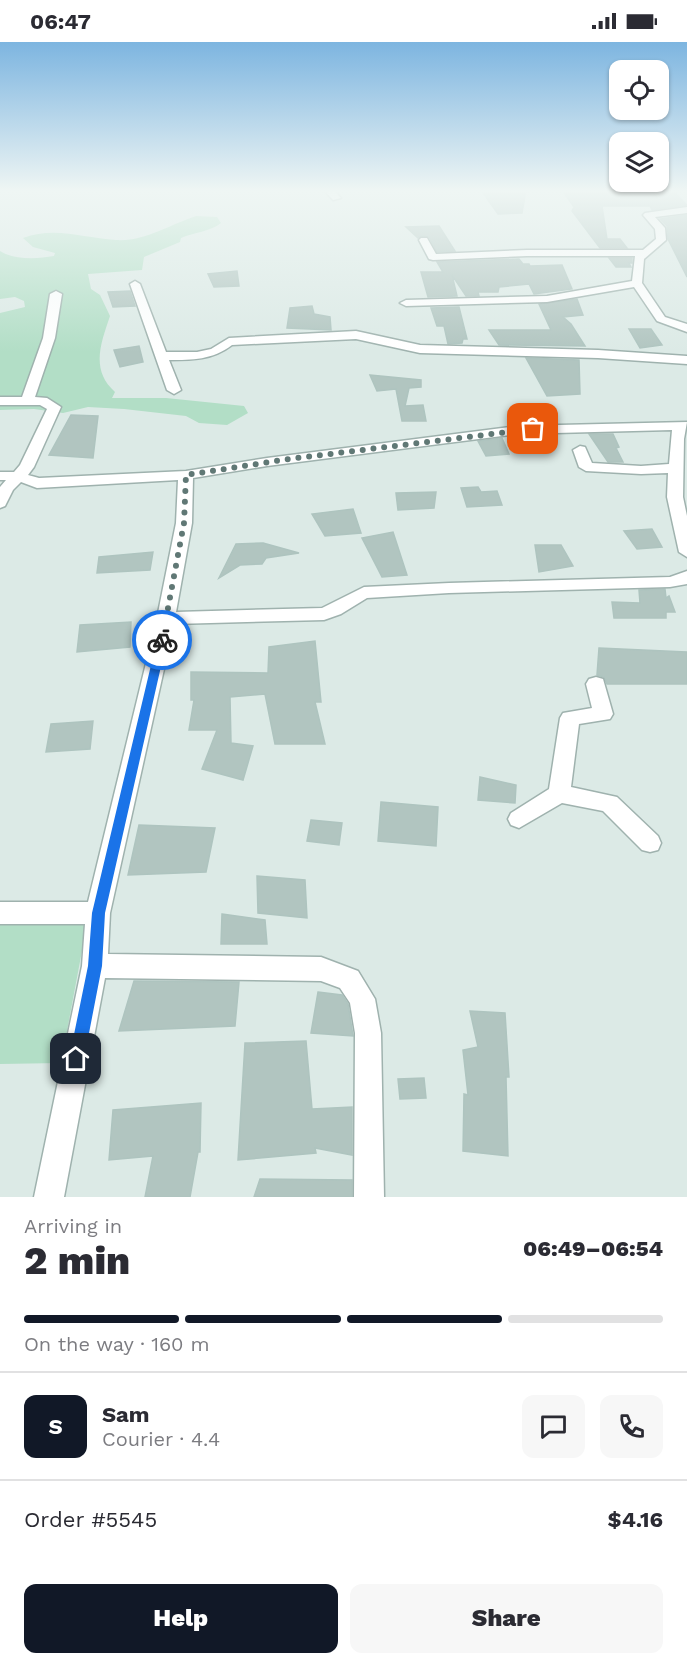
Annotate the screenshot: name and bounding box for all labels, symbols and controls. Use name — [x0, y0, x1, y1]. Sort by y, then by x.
text: 06:47 — [30, 9, 91, 34]
map controls — [609, 60, 669, 192]
button: locate — [609, 60, 669, 120]
button: layers — [609, 132, 669, 192]
pin — [507, 403, 558, 454]
icon: bag — [516, 412, 549, 445]
courier — [132, 610, 192, 670]
icon: bike — [146, 624, 179, 657]
pin — [50, 1033, 101, 1084]
icon: home — [59, 1042, 92, 1075]
text: Arriving in — [24, 1214, 122, 1238]
text: 06:49–06:54 — [523, 1236, 663, 1261]
text: 2 min — [24, 1238, 130, 1283]
text: On the way · 160 m — [24, 1332, 209, 1356]
button: chat — [522, 1395, 585, 1458]
button: phone — [600, 1395, 663, 1458]
text: Sam — [102, 1402, 150, 1427]
text: S — [48, 1414, 63, 1439]
text: Courier · 4.4 — [102, 1427, 220, 1451]
text: Order #5545 — [24, 1507, 157, 1532]
text: $4.16 — [608, 1507, 663, 1532]
button: Help — [24, 1584, 338, 1653]
button: Share — [350, 1584, 663, 1653]

